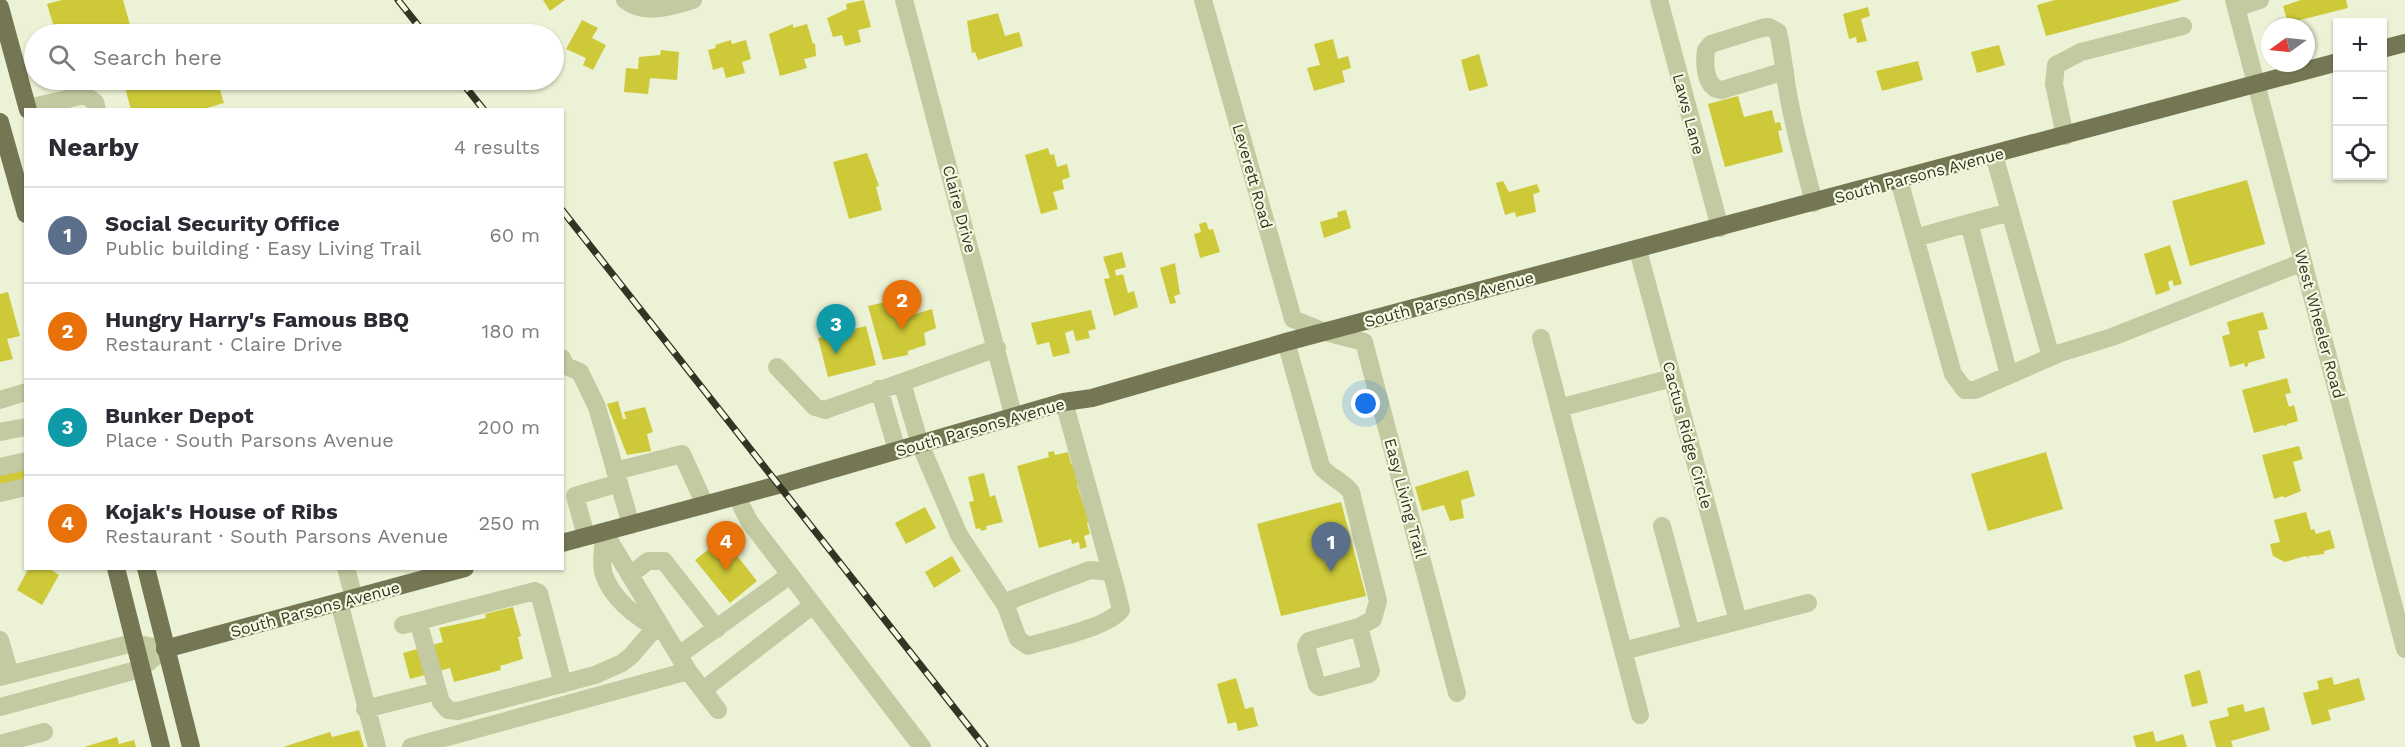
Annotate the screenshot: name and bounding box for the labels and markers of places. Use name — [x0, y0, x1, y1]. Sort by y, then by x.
pin: 2 — [882, 280, 922, 330]
pin: 3 — [816, 304, 856, 354]
pin: 4 — [706, 522, 746, 571]
pin: 1 — [1312, 522, 1350, 572]

